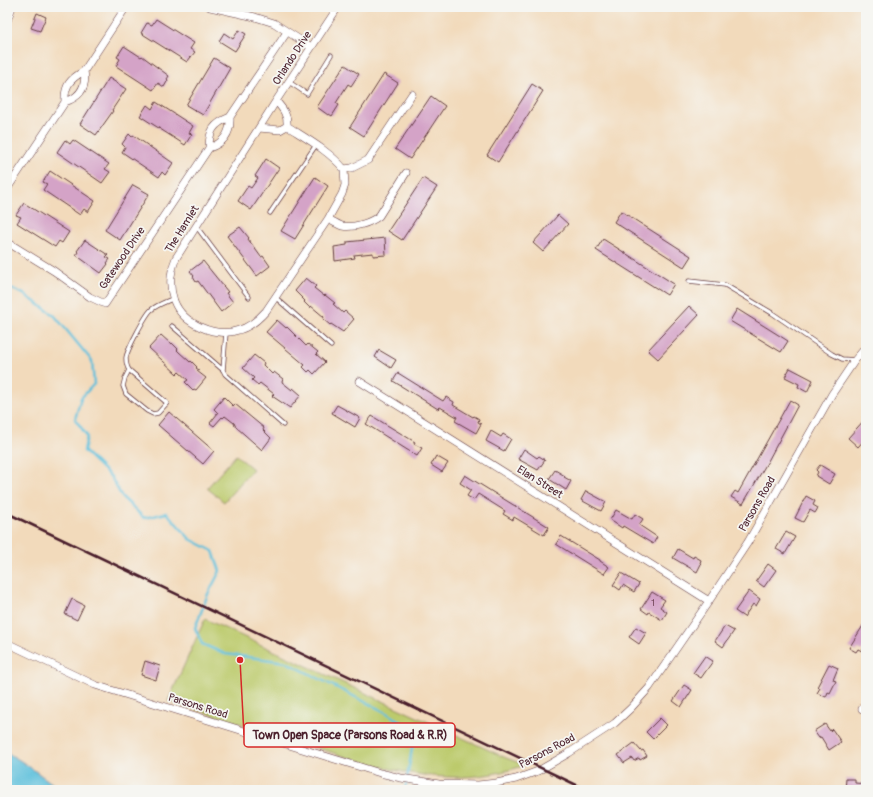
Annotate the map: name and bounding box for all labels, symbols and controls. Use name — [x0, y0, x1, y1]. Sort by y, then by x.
street label: Orlando Drive — [270, 28, 315, 87]
street label: The Hamlet — [162, 202, 202, 255]
street label: Gatewood Drive — [96, 224, 148, 292]
street label: Elan Street — [515, 463, 566, 501]
street label: Parsons Road — [736, 474, 778, 534]
house number: 1 — [651, 598, 655, 609]
street label: Parsons Road — [167, 691, 229, 721]
callout: Town Open Space (Parsons Road & R.R) — [244, 723, 455, 747]
text: Town Open Space (Parsons Road & R.R) — [251, 728, 448, 743]
street label: Parsons Road — [517, 731, 577, 771]

